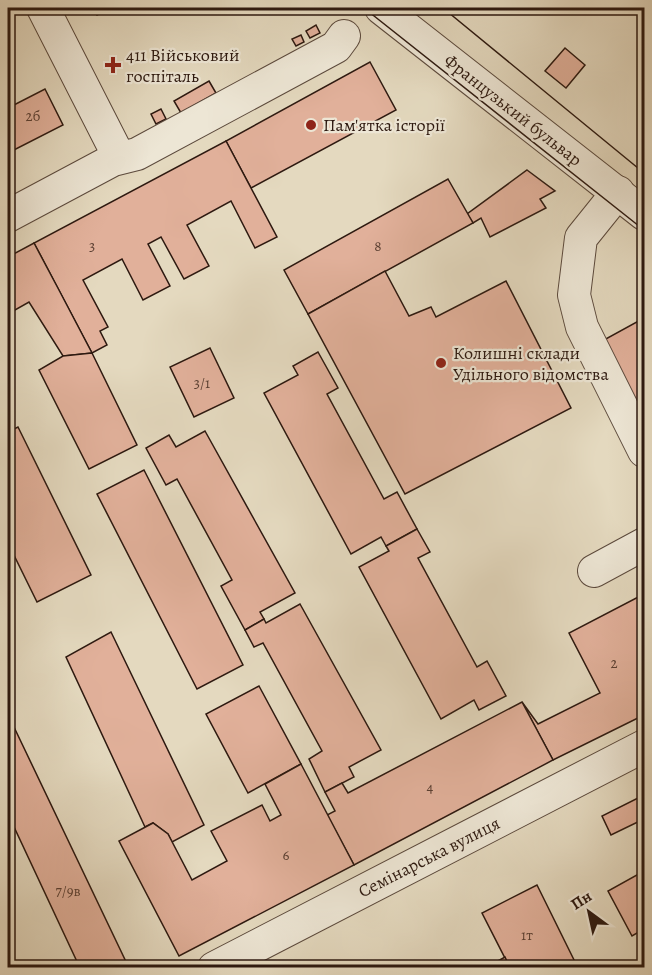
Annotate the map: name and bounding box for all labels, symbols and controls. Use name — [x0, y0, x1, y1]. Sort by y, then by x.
place label: 411 Військовий госпіталь — [126, 43, 240, 88]
street label: Французький бульвар — [439, 48, 587, 172]
marker: 411 Військовий госпіталь — [104, 56, 122, 74]
house number: 2б — [25, 106, 41, 126]
place label: Пам'ятка історії — [323, 113, 445, 137]
marker: Пам'ятка історії — [304, 118, 318, 132]
house number: 3 — [89, 236, 95, 256]
house number: 8 — [374, 236, 382, 256]
place label: Колишні склади Удільного відомства — [453, 341, 609, 386]
marker: Колишні склади Удільного відомства — [434, 356, 448, 370]
house number: 3/1 — [194, 373, 210, 393]
house number: 2 — [610, 653, 618, 673]
house number: 4 — [427, 777, 434, 797]
street label: Семінарська вулиця — [354, 811, 504, 903]
house number: 6 — [283, 845, 290, 865]
house number: 7/9в — [55, 881, 81, 901]
north arrow — [559, 882, 619, 942]
text: Пн — [567, 885, 596, 915]
house number: 1т — [521, 925, 533, 945]

